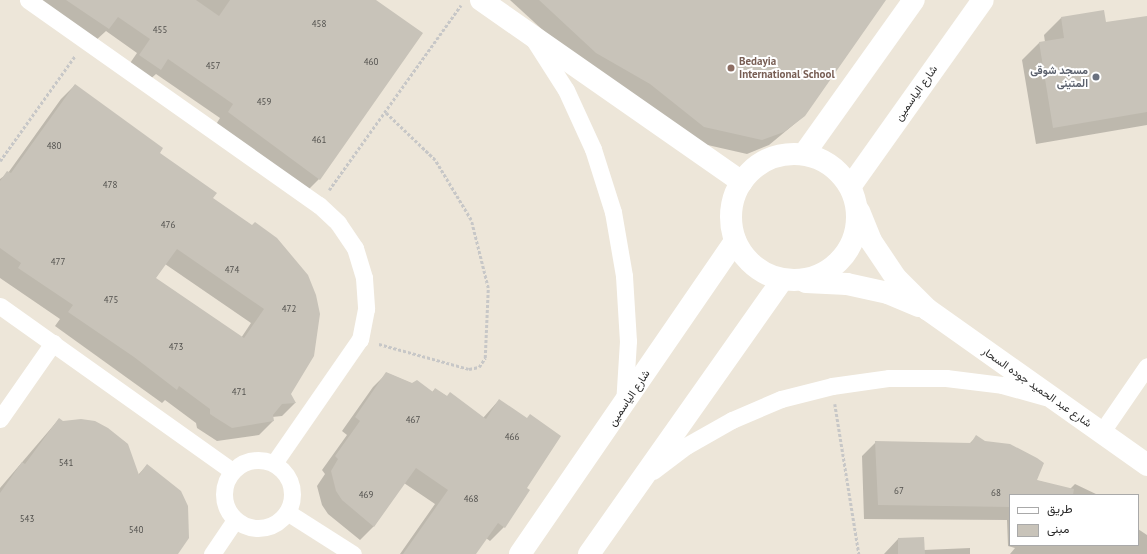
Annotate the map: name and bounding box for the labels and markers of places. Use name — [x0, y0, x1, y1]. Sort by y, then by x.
place label: Bedayia International School — [739, 55, 835, 81]
marker: Bedayia International School — [726, 63, 736, 73]
place label: مسجد شوقى المتينى — [1030, 64, 1088, 90]
marker: مسجد شوقى المتينى — [1091, 72, 1101, 82]

